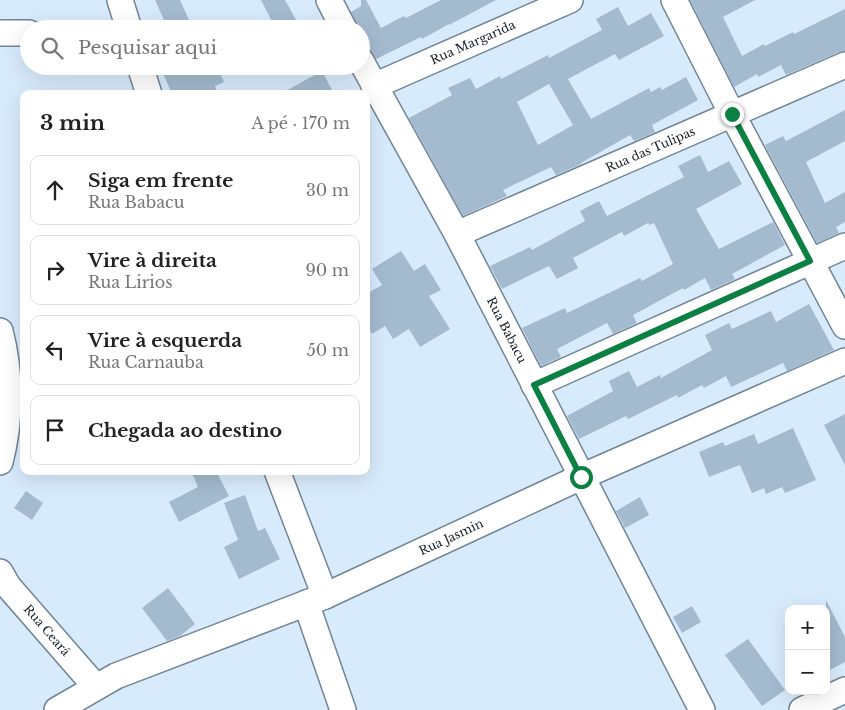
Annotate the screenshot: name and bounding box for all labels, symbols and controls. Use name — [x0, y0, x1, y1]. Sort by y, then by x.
street label: Rua Margarida — [428, 17, 518, 67]
search box — [20, 20, 370, 75]
icon: search — [38, 34, 66, 62]
text: Pesquisar aqui — [78, 36, 217, 59]
route end — [721, 103, 744, 126]
text: 3 min — [40, 110, 105, 136]
text: A pé · 170 m — [252, 113, 350, 133]
street label: Rua das Tulipas — [603, 123, 697, 175]
text: Siga em frente — [88, 169, 233, 192]
icon: ahead — [41, 176, 69, 204]
text: 30 m — [306, 180, 349, 200]
text: Rua Babacu — [88, 192, 184, 212]
text: Vire à direita — [88, 249, 217, 272]
icon: right — [41, 256, 69, 284]
text: 90 m — [306, 260, 349, 280]
text: Rua Lirios — [88, 272, 173, 292]
street label: Rua Babacu — [484, 294, 530, 366]
text: Vire à esquerda — [88, 329, 242, 352]
icon: left — [41, 336, 69, 364]
text: 50 m — [307, 340, 349, 360]
text: Rua Carnauba — [88, 352, 204, 372]
icon: arrive — [41, 416, 69, 444]
text: Chegada ao destino — [88, 419, 282, 442]
route start — [570, 466, 593, 489]
street label: Rua Jasmin — [416, 516, 485, 558]
street label: Rua Ceará — [21, 601, 74, 659]
map controls — [785, 605, 830, 695]
button: + — [785, 605, 830, 650]
button: − — [785, 650, 830, 695]

